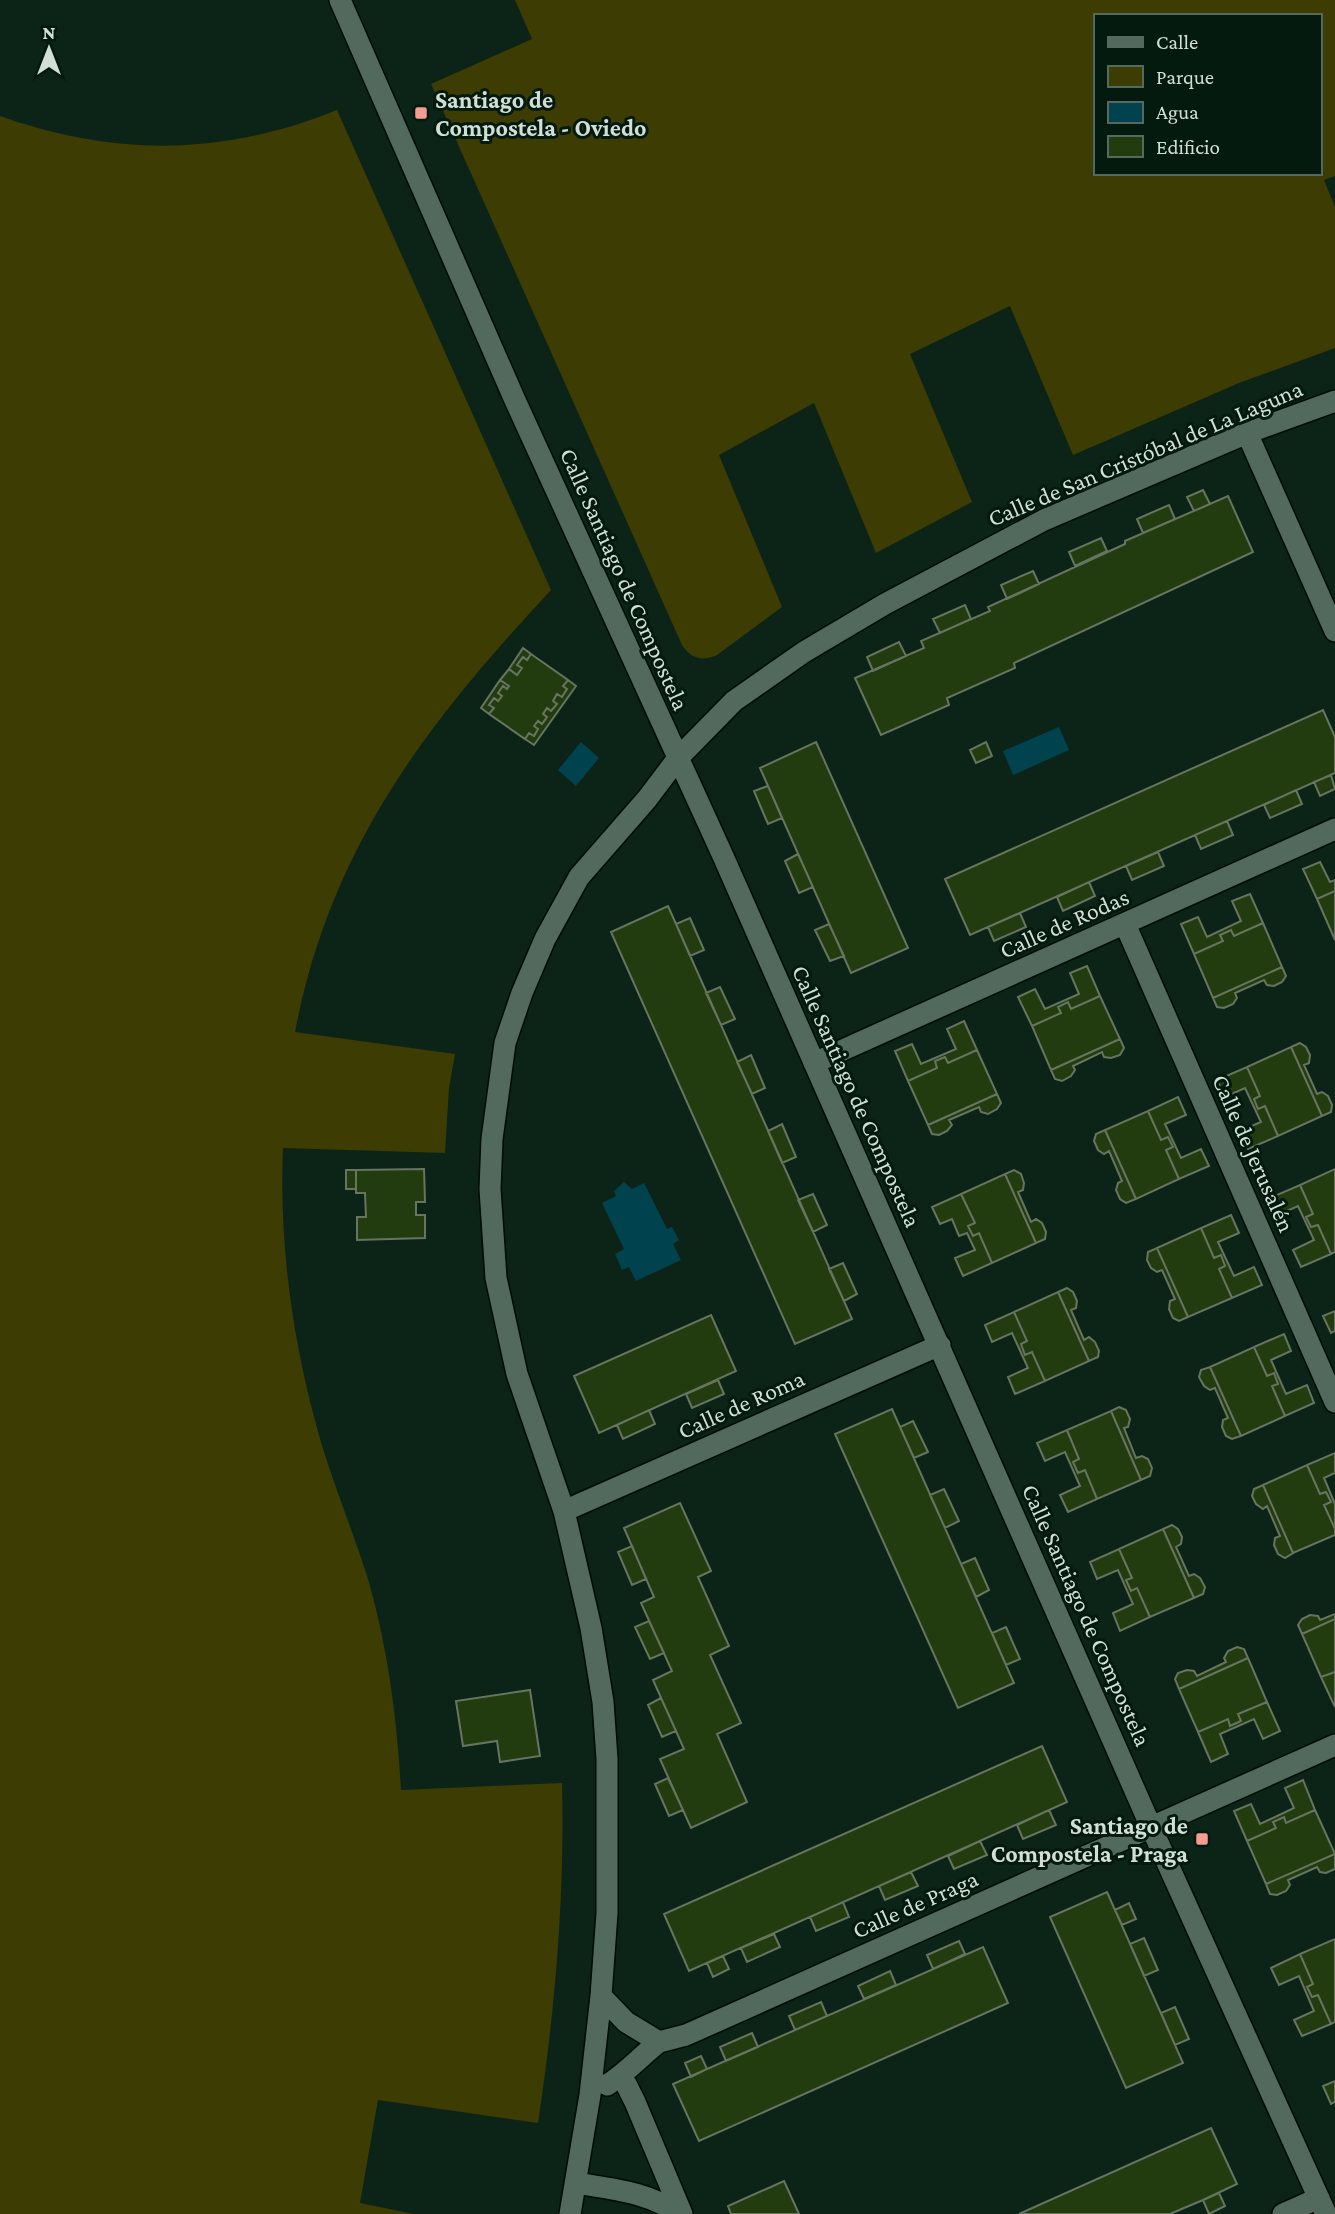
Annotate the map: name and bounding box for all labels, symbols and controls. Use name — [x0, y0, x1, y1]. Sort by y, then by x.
north arrow — [14, 14, 84, 84]
legend — [1094, 14, 1321, 175]
text: N — [43, 22, 56, 43]
text: Calle — [1156, 30, 1198, 54]
text: Parque — [1156, 65, 1214, 89]
place label: Santiago de Compostela - Oviedo — [435, 86, 647, 141]
text: Agua — [1156, 100, 1199, 124]
marker: Santiago de Compostela - Oviedo — [413, 105, 429, 121]
text: Edificio — [1156, 135, 1220, 159]
street label: Calle de San Cristóbal de La Laguna — [984, 374, 1306, 532]
street label: Calle Santiago de Compostela — [555, 444, 695, 714]
street label: Calle de Rodas — [995, 882, 1133, 964]
street label: Calle Santiago de Compostela — [787, 961, 927, 1231]
street label: Calle de Jerusalén — [1207, 1070, 1301, 1236]
street label: Calle de Roma — [673, 1364, 809, 1444]
street label: Calle Santiago de Compostela — [1017, 1480, 1157, 1750]
place label: Santiago de Compostela - Praga — [991, 1812, 1188, 1867]
marker: Santiago de Compostela - Praga — [1194, 1831, 1210, 1847]
street label: Calle de Praga — [848, 1864, 982, 1944]

